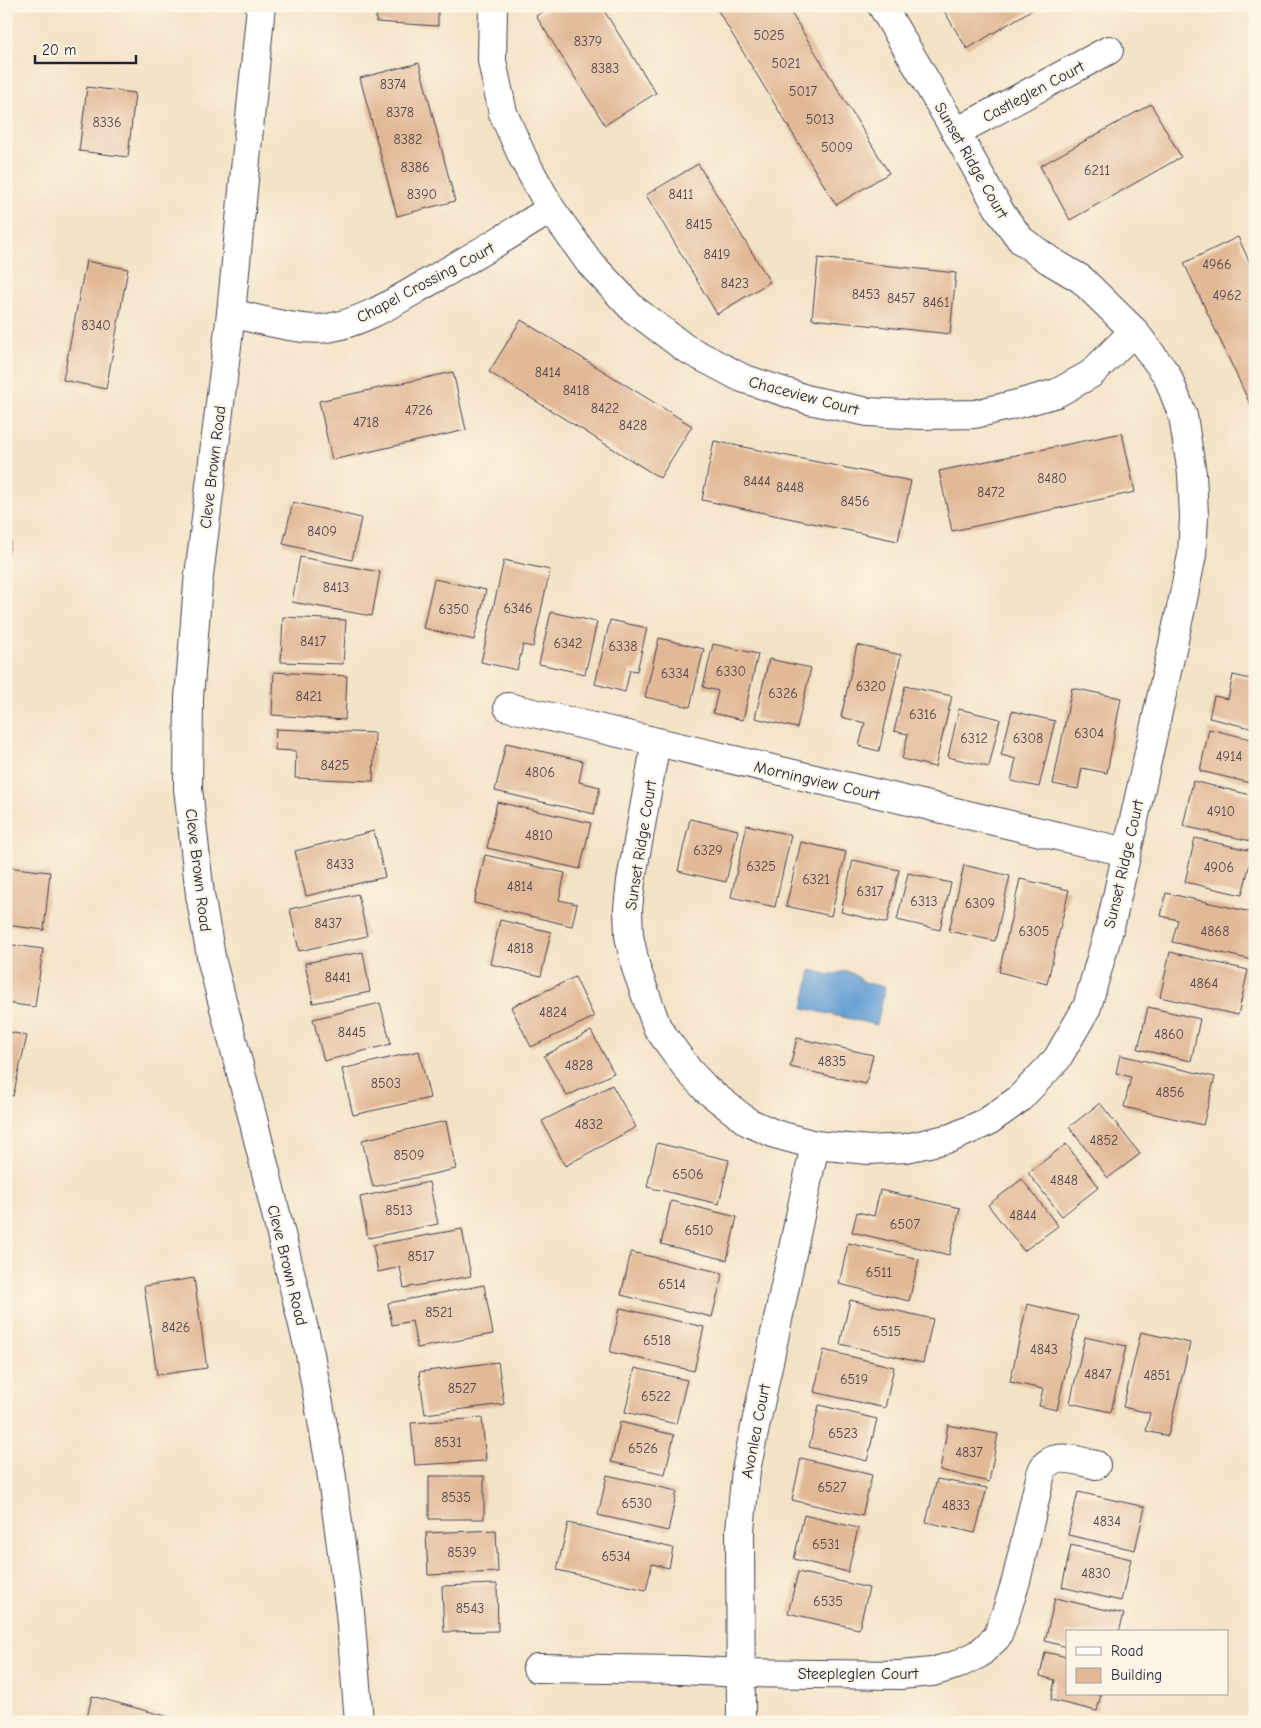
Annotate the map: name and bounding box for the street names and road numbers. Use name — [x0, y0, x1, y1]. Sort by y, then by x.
street label: Castleglen Court — [980, 57, 1088, 126]
street label: Sunset Ridge Court — [931, 99, 1012, 222]
street label: Chapel Crossing Court — [354, 239, 498, 327]
street label: Chaceview Court — [747, 373, 861, 419]
street label: Cleve Brown Road — [197, 405, 229, 530]
street label: Morningview Court — [752, 758, 882, 804]
street label: Sunset Ridge Court — [622, 778, 660, 911]
street label: Sunset Ridge Court — [1100, 798, 1148, 930]
street label: Cleve Brown Road — [182, 808, 214, 933]
street label: Cleve Brown Road — [263, 1203, 311, 1327]
street label: Avonlea Court — [738, 1382, 774, 1480]
street label: Steepleglen Court — [798, 1665, 919, 1683]

